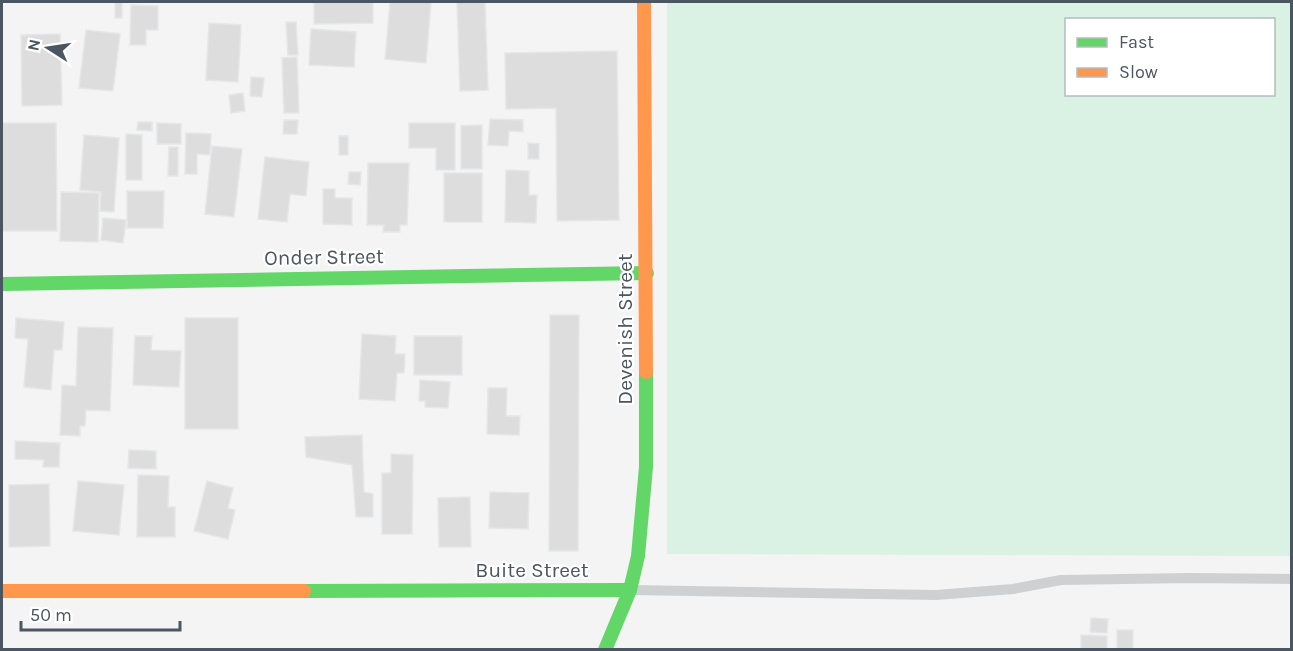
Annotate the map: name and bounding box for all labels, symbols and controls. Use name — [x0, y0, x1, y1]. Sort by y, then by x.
north arrow — [18, 18, 78, 78]
legend — [1065, 18, 1275, 96]
text: Fast — [1119, 31, 1154, 53]
text: N — [23, 37, 44, 53]
text: Slow — [1119, 61, 1158, 83]
street label: Onder Street — [264, 244, 384, 270]
street label: Devenish Street — [613, 253, 637, 405]
street label: Buite Street — [475, 558, 589, 582]
scale bar — [21, 594, 180, 632]
text: 50 m — [30, 604, 72, 626]

